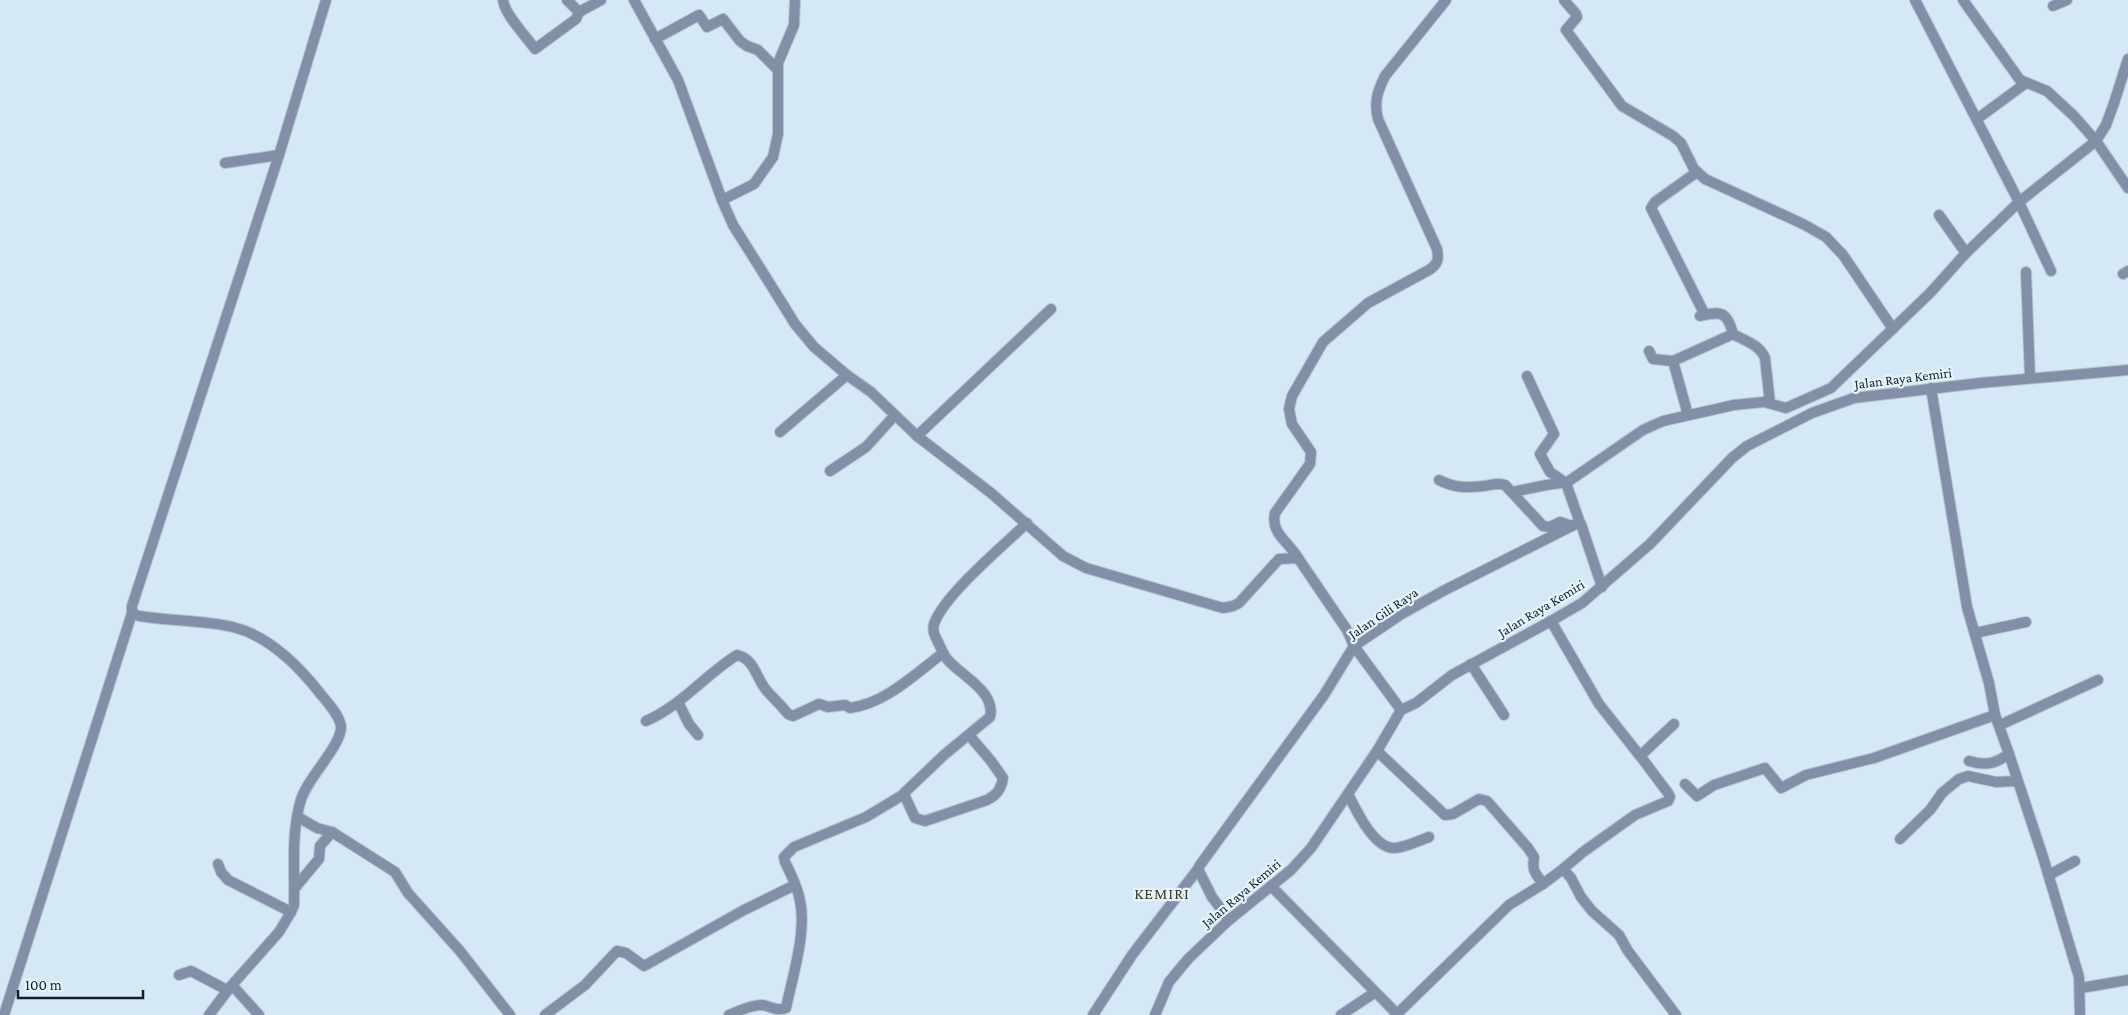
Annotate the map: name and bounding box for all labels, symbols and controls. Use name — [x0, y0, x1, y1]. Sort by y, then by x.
street label: Jalan Raya Kemiri — [1851, 364, 1953, 392]
street label: Jalan Raya Kemiri — [1493, 576, 1587, 641]
street label: Jalan Gili Raya — [1344, 584, 1421, 643]
street label: Jalan Raya Kemiri — [1197, 855, 1284, 932]
district label: KEMIRI — [1134, 885, 1190, 902]
scale bar — [18, 968, 142, 1000]
text: 100 m — [25, 977, 62, 993]

